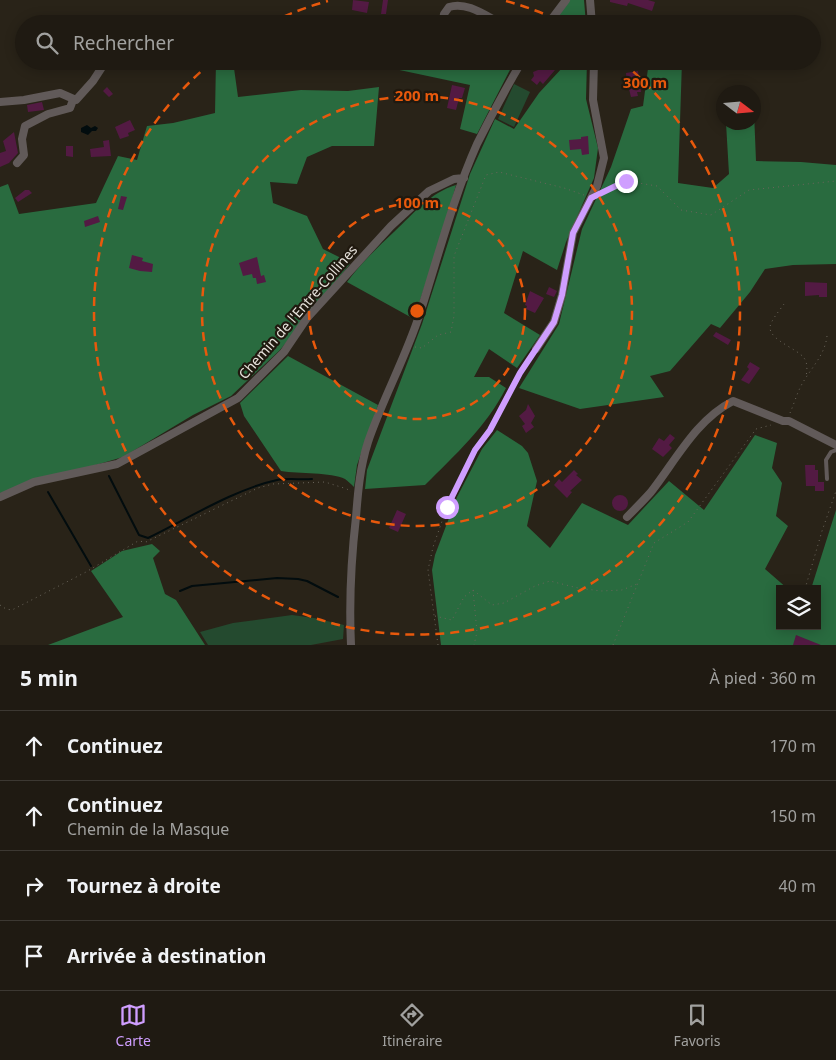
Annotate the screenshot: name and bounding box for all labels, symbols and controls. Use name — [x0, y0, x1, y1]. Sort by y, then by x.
search box — [15, 15, 821, 70]
icon: search — [33, 29, 61, 57]
text: Rechercher — [73, 30, 174, 56]
text: 300 m — [623, 72, 667, 92]
text: 200 m — [395, 85, 439, 105]
north arrow — [716, 85, 761, 130]
route end — [615, 170, 638, 193]
text: 100 m — [395, 192, 439, 212]
street label: Chemin de l'Entre-Collines — [234, 240, 361, 383]
centre of rings — [408, 302, 426, 320]
route start — [436, 496, 459, 519]
map controls — [776, 585, 821, 630]
button: layers — [776, 585, 821, 630]
text: 5 min — [20, 664, 78, 692]
text: À pied · 360 m — [710, 667, 816, 689]
icon: ahead — [20, 732, 48, 760]
text: Continuez — [67, 733, 163, 759]
text: 170 m — [769, 735, 816, 757]
text: Continuez — [67, 792, 163, 818]
icon: ahead — [20, 802, 48, 830]
text: 150 m — [769, 805, 816, 827]
text: Chemin de la Masque — [67, 818, 229, 840]
icon: right — [20, 872, 48, 900]
text: Tournez à droite — [67, 873, 221, 899]
text: 40 m — [779, 875, 816, 897]
icon: arrive — [20, 942, 48, 970]
text: Arrivée à destination — [67, 943, 266, 969]
tab: Carte — [116, 1001, 151, 1050]
tab: Itinéraire — [382, 1001, 442, 1050]
tab: Favoris — [674, 1001, 720, 1050]

